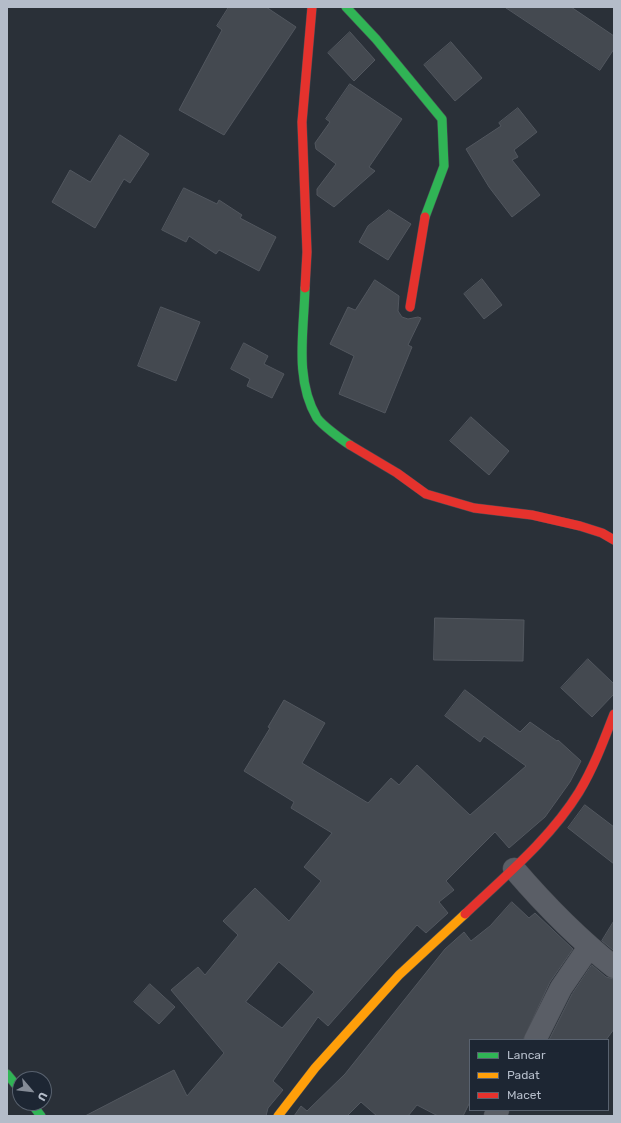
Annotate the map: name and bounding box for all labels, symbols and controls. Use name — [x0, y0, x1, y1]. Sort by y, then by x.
legend — [469, 1039, 609, 1111]
text: Lancar — [507, 1048, 545, 1062]
text: Padat — [507, 1068, 540, 1082]
north arrow — [12, 1071, 52, 1111]
text: Macet — [507, 1088, 541, 1102]
text: U — [35, 1090, 50, 1103]

